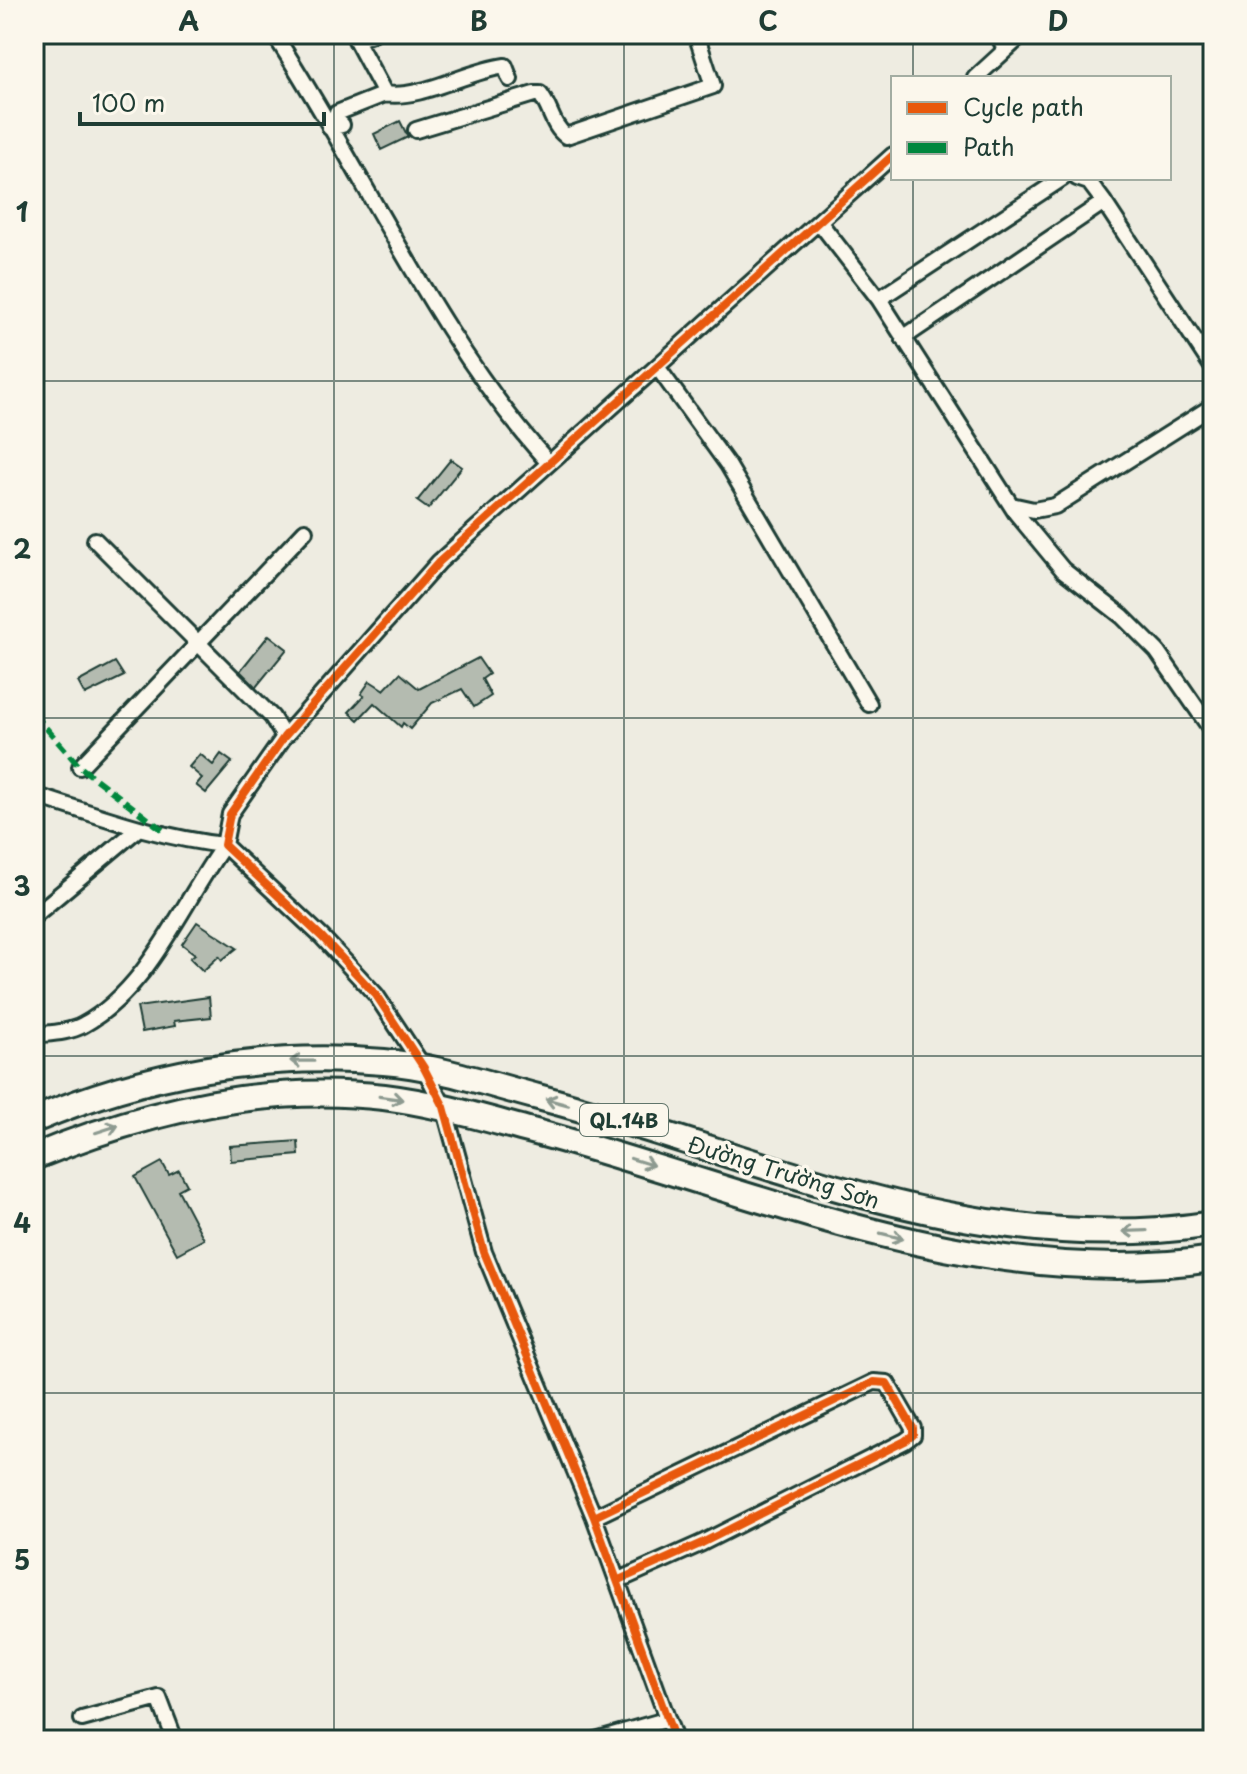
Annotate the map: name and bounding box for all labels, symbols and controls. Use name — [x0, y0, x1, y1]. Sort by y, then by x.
text: A — [179, 1, 199, 40]
text: B — [470, 1, 488, 40]
text: C — [758, 1, 778, 40]
text: D — [1048, 1, 1068, 40]
scale bar — [80, 76, 324, 126]
legend — [891, 76, 1171, 180]
text: 100 m — [92, 84, 165, 120]
text: Cycle path — [963, 88, 1084, 124]
text: Path — [963, 128, 1015, 164]
text: 1 — [16, 192, 28, 231]
text: 2 — [13, 529, 31, 568]
text: 3 — [13, 866, 31, 905]
one-way arrow — [289, 1053, 316, 1069]
one-way arrow — [378, 1091, 403, 1106]
one-way arrow — [545, 1094, 571, 1109]
road number: QL.14B — [580, 1104, 668, 1136]
one-way arrow — [94, 1121, 119, 1136]
street label: Đường Trường Sơn — [684, 1126, 884, 1216]
one-way arrow — [629, 1155, 655, 1170]
text: 4 — [13, 1203, 31, 1242]
one-way arrow — [1122, 1224, 1149, 1239]
one-way arrow — [878, 1229, 904, 1244]
text: 5 — [14, 1540, 30, 1579]

